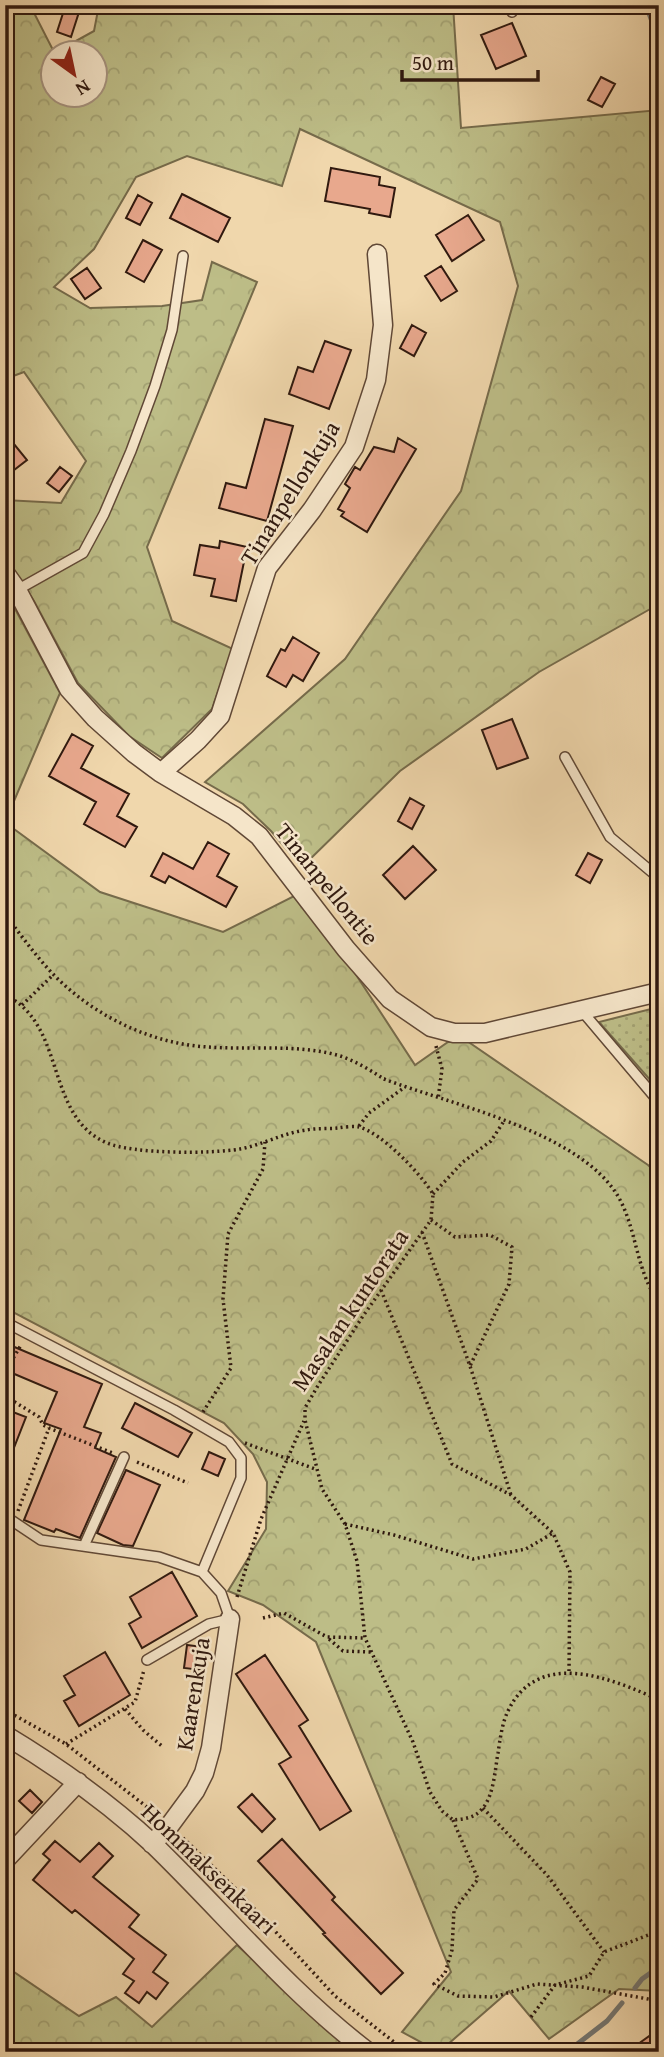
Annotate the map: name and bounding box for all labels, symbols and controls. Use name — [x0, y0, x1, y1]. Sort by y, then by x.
north arrow — [38, 38, 108, 108]
scale bar — [402, 38, 538, 82]
text: 50 m — [412, 47, 454, 78]
text: N — [70, 73, 96, 104]
street label: Tinanpellonkuja — [231, 413, 348, 572]
street label: Tinanpellontie — [267, 815, 388, 952]
street label: Masalan kuntorata — [282, 1221, 417, 1398]
street label: Kaarenkuja — [166, 1634, 219, 1753]
street label: Hommaksenkaari — [134, 1795, 285, 1943]

